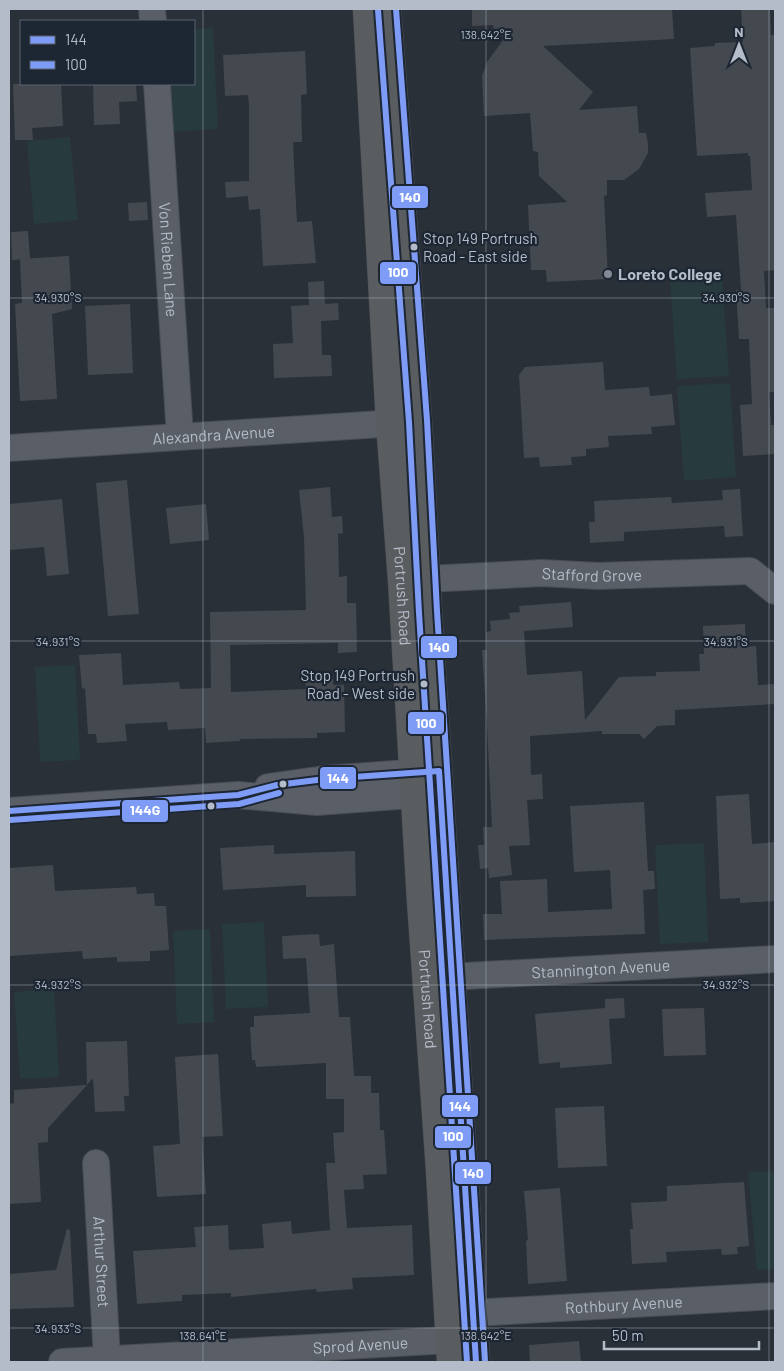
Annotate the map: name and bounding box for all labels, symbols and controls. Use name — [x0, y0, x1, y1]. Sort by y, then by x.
legend — [20, 20, 195, 85]
north arrow — [714, 20, 764, 70]
text: N — [734, 23, 744, 40]
text: 138.642°E — [460, 27, 512, 41]
text: 144 — [65, 30, 87, 48]
text: 100 — [65, 55, 87, 73]
line badge: 140 — [391, 185, 429, 209]
text: 140 — [399, 188, 421, 205]
street label: Von Rieben Lane — [156, 202, 182, 318]
place label: Stop 149 Portrush Road - East side — [423, 229, 538, 265]
marker: Stop 149 Portrush Road - East side — [409, 242, 419, 252]
line badge: 100 — [379, 261, 417, 285]
text: 100 — [388, 263, 408, 280]
place label: Loreto College — [618, 264, 722, 283]
marker: Loreto College — [602, 268, 614, 280]
text: 34.930°S — [35, 290, 81, 304]
text: 34.930°S — [703, 290, 749, 304]
street label: Alexandra Avenue — [152, 421, 275, 448]
street label: Portrush Road — [390, 546, 416, 646]
street label: Stafford Grove — [541, 563, 642, 585]
text: 34.931°S — [36, 634, 80, 648]
text: 34.931°S — [704, 634, 748, 648]
line badge: 140 — [420, 635, 458, 659]
text: 140 — [428, 638, 450, 655]
place label: Stop 149 Portrush Road - West side — [301, 666, 415, 702]
marker: Stop 149 Portrush Road - West side — [419, 679, 429, 689]
line badge: 100 — [407, 711, 445, 735]
text: 100 — [416, 714, 436, 731]
line badge: 144 — [319, 766, 357, 790]
text: 144 — [327, 769, 349, 786]
unlabelled marker — [278, 779, 288, 789]
line badge: 144G — [121, 799, 169, 823]
text: 144G — [130, 801, 160, 818]
unlabelled marker — [206, 801, 216, 811]
street label: Portrush Road — [415, 949, 441, 1049]
street label: Stannington Avenue — [531, 955, 671, 981]
text: 34.932°S — [35, 977, 81, 991]
text: 34.932°S — [703, 977, 749, 991]
line badge: 144 — [441, 1094, 479, 1118]
text: 144 — [449, 1097, 471, 1114]
line badge: 100 — [434, 1125, 472, 1149]
text: 100 — [443, 1127, 463, 1144]
line badge: 140 — [454, 1161, 492, 1185]
text: 140 — [462, 1164, 484, 1181]
street label: Arthur Street — [90, 1216, 114, 1308]
street label: Rothbury Avenue — [564, 1291, 683, 1317]
scale bar — [604, 1318, 759, 1350]
text: 34.933°S — [35, 1321, 81, 1335]
text: 50 m — [612, 1326, 644, 1344]
text: 138.641°E — [179, 1328, 227, 1342]
text: 138.642°E — [460, 1328, 512, 1342]
street label: Sprod Avenue — [312, 1332, 409, 1357]

